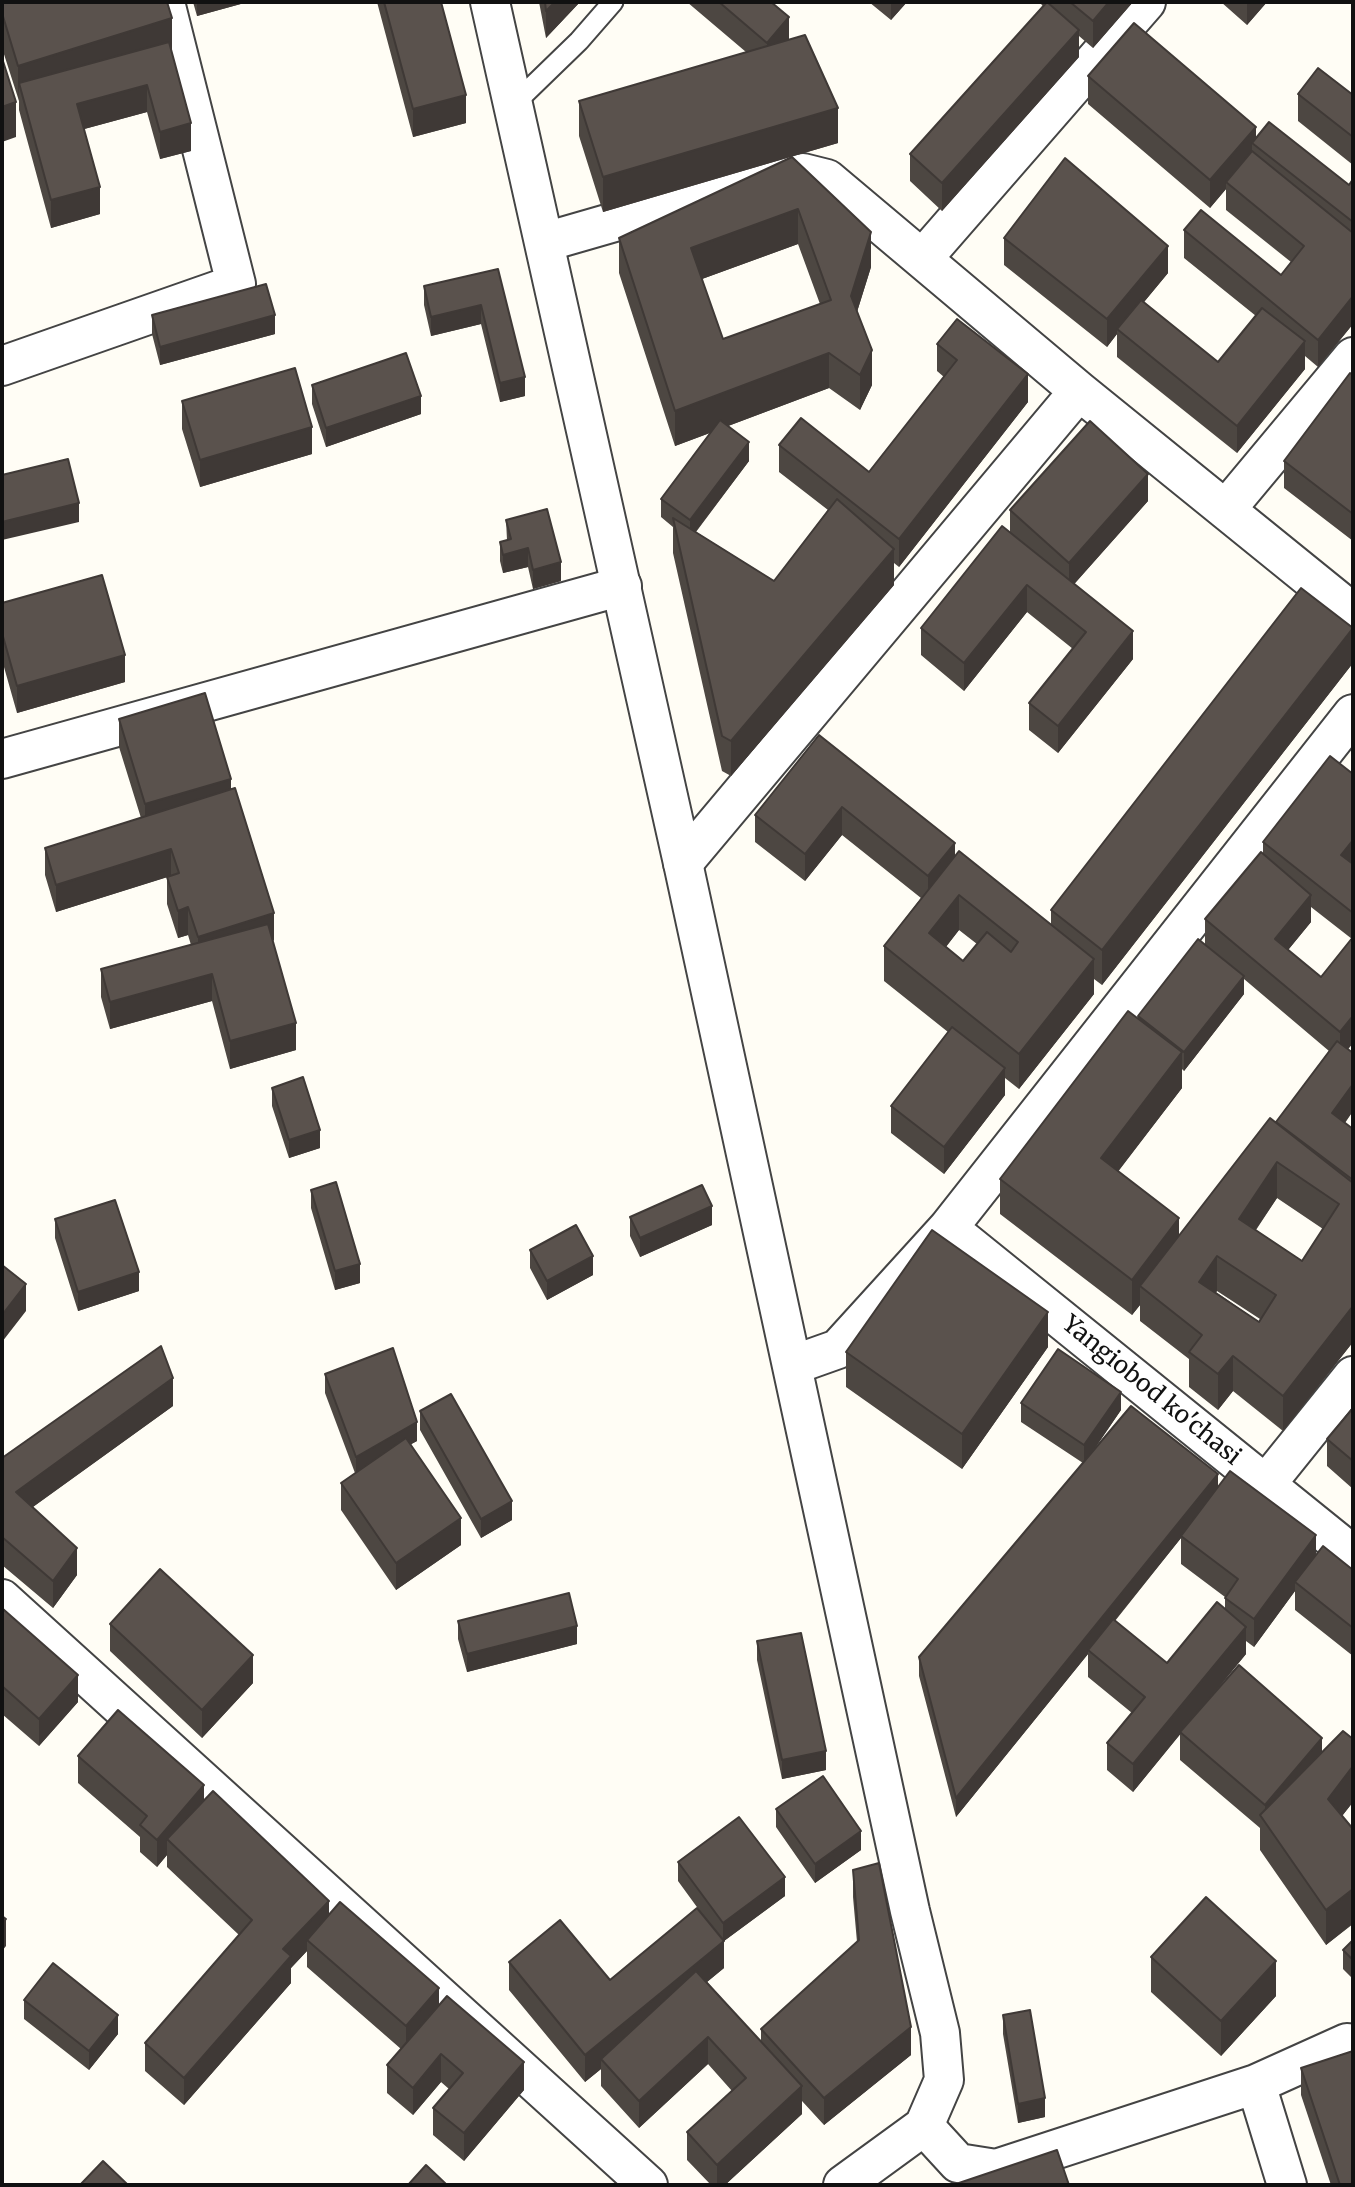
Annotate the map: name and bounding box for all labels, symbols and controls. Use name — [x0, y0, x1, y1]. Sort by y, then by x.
street label: Yangiobod ko'chasi — [1056, 1310, 1246, 1472]

